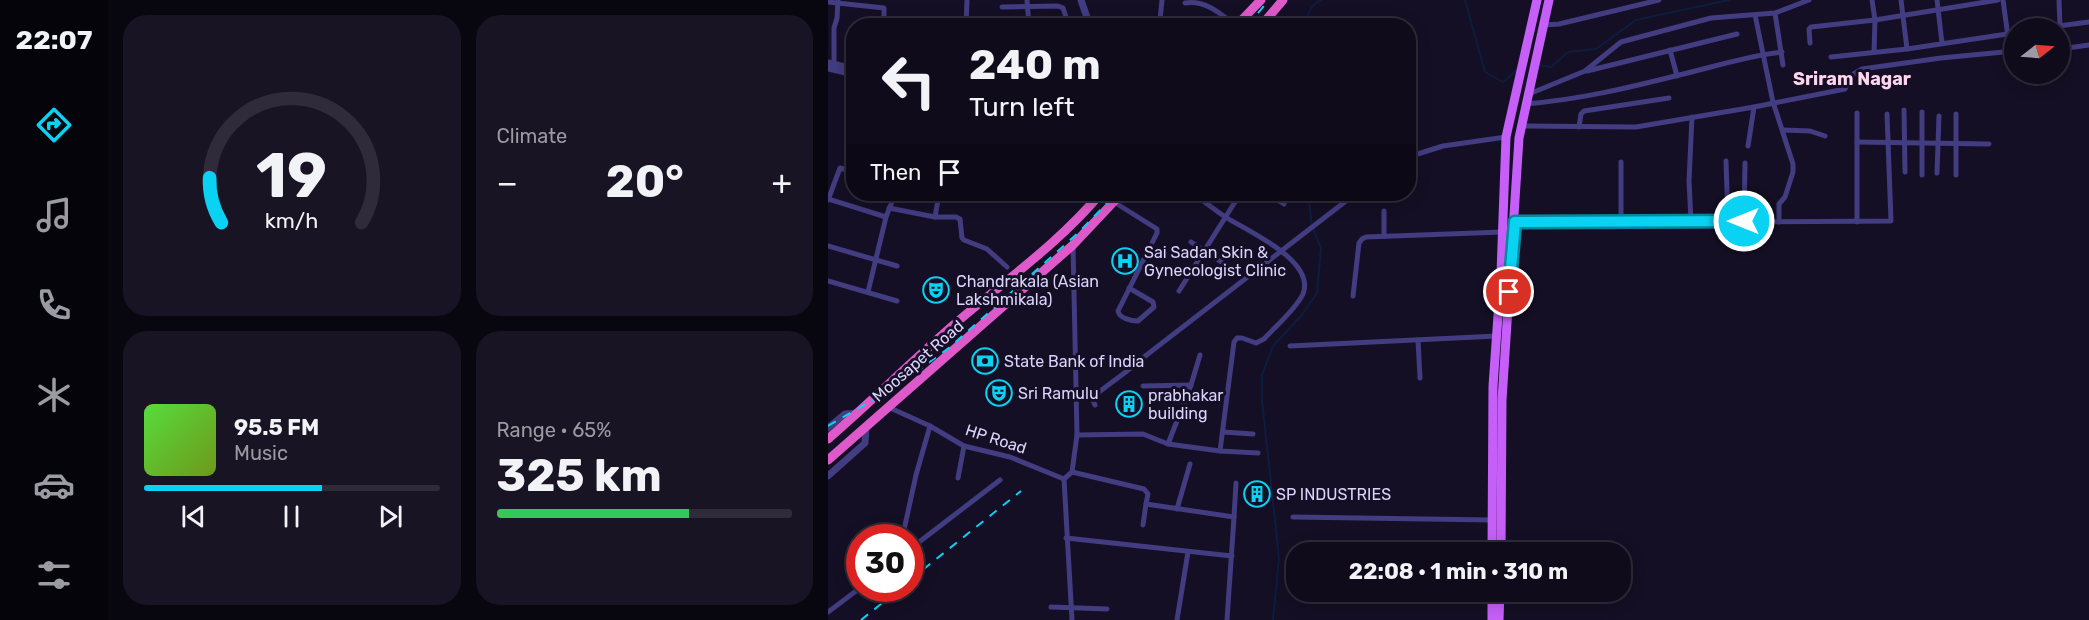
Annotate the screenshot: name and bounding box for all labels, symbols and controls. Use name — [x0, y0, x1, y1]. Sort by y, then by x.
north arrow — [2004, 18, 2070, 84]
map controls — [2004, 18, 2070, 84]
text: 22:07 — [16, 24, 92, 56]
text: 240 m — [969, 40, 1101, 90]
icon: left — [870, 42, 948, 120]
district label: Sriram Nagar — [1793, 68, 1911, 90]
text: Turn left — [969, 91, 1074, 123]
icon: directions — [33, 104, 75, 146]
text: Climate — [497, 124, 567, 148]
text: 19 — [256, 139, 327, 213]
text: 20° — [606, 155, 684, 208]
icon: arrive — [933, 156, 966, 189]
text: Then — [870, 159, 921, 186]
text: − — [497, 163, 518, 202]
text: + — [771, 163, 792, 202]
position arrow — [1712, 189, 1776, 253]
icon: music — [33, 194, 75, 236]
text: km/h — [265, 208, 319, 233]
place label: Sai Sadan Skin & Gynecologist Clinic — [1144, 243, 1286, 280]
hospital icon: Sai Sadan Skin & Gynecologist Clinic — [1110, 246, 1140, 276]
pin — [1483, 266, 1534, 317]
place label: Chandrakala (Asian Lakshmikala) — [956, 272, 1099, 309]
theatre icon: Chandrakala (Asian Lakshmikala) — [921, 275, 951, 305]
icon: arrive — [1492, 275, 1525, 308]
icon: phone — [33, 284, 75, 326]
street label: Moosapet Road — [869, 316, 967, 406]
bank icon: State Bank of India — [970, 346, 1000, 376]
place label: State Bank of India — [1004, 352, 1144, 371]
icon: climate — [33, 374, 75, 416]
theatre icon: Sri Ramulu — [984, 378, 1014, 408]
place label: Sri Ramulu — [1018, 384, 1099, 403]
place label: prabhakar building — [1148, 386, 1223, 423]
building icon: prabhakar building — [1114, 389, 1144, 419]
text: 95.5 FM — [234, 414, 319, 441]
text: Range · 65% — [497, 418, 611, 442]
street label: HP Road — [963, 420, 1029, 458]
text: Music — [234, 441, 288, 465]
text: 325 km — [497, 449, 662, 502]
icon: car — [33, 464, 75, 506]
building icon: SP INDUSTRIES — [1242, 479, 1272, 509]
place label: SP INDUSTRIES — [1276, 485, 1391, 504]
icon: previous — [177, 500, 210, 533]
icon: pause — [275, 500, 308, 533]
icon: next — [374, 500, 407, 533]
speed limit sign: 30 — [846, 524, 924, 602]
icon: filters — [33, 554, 75, 596]
text: 22:08 · 1 min · 310 m — [1349, 558, 1568, 585]

